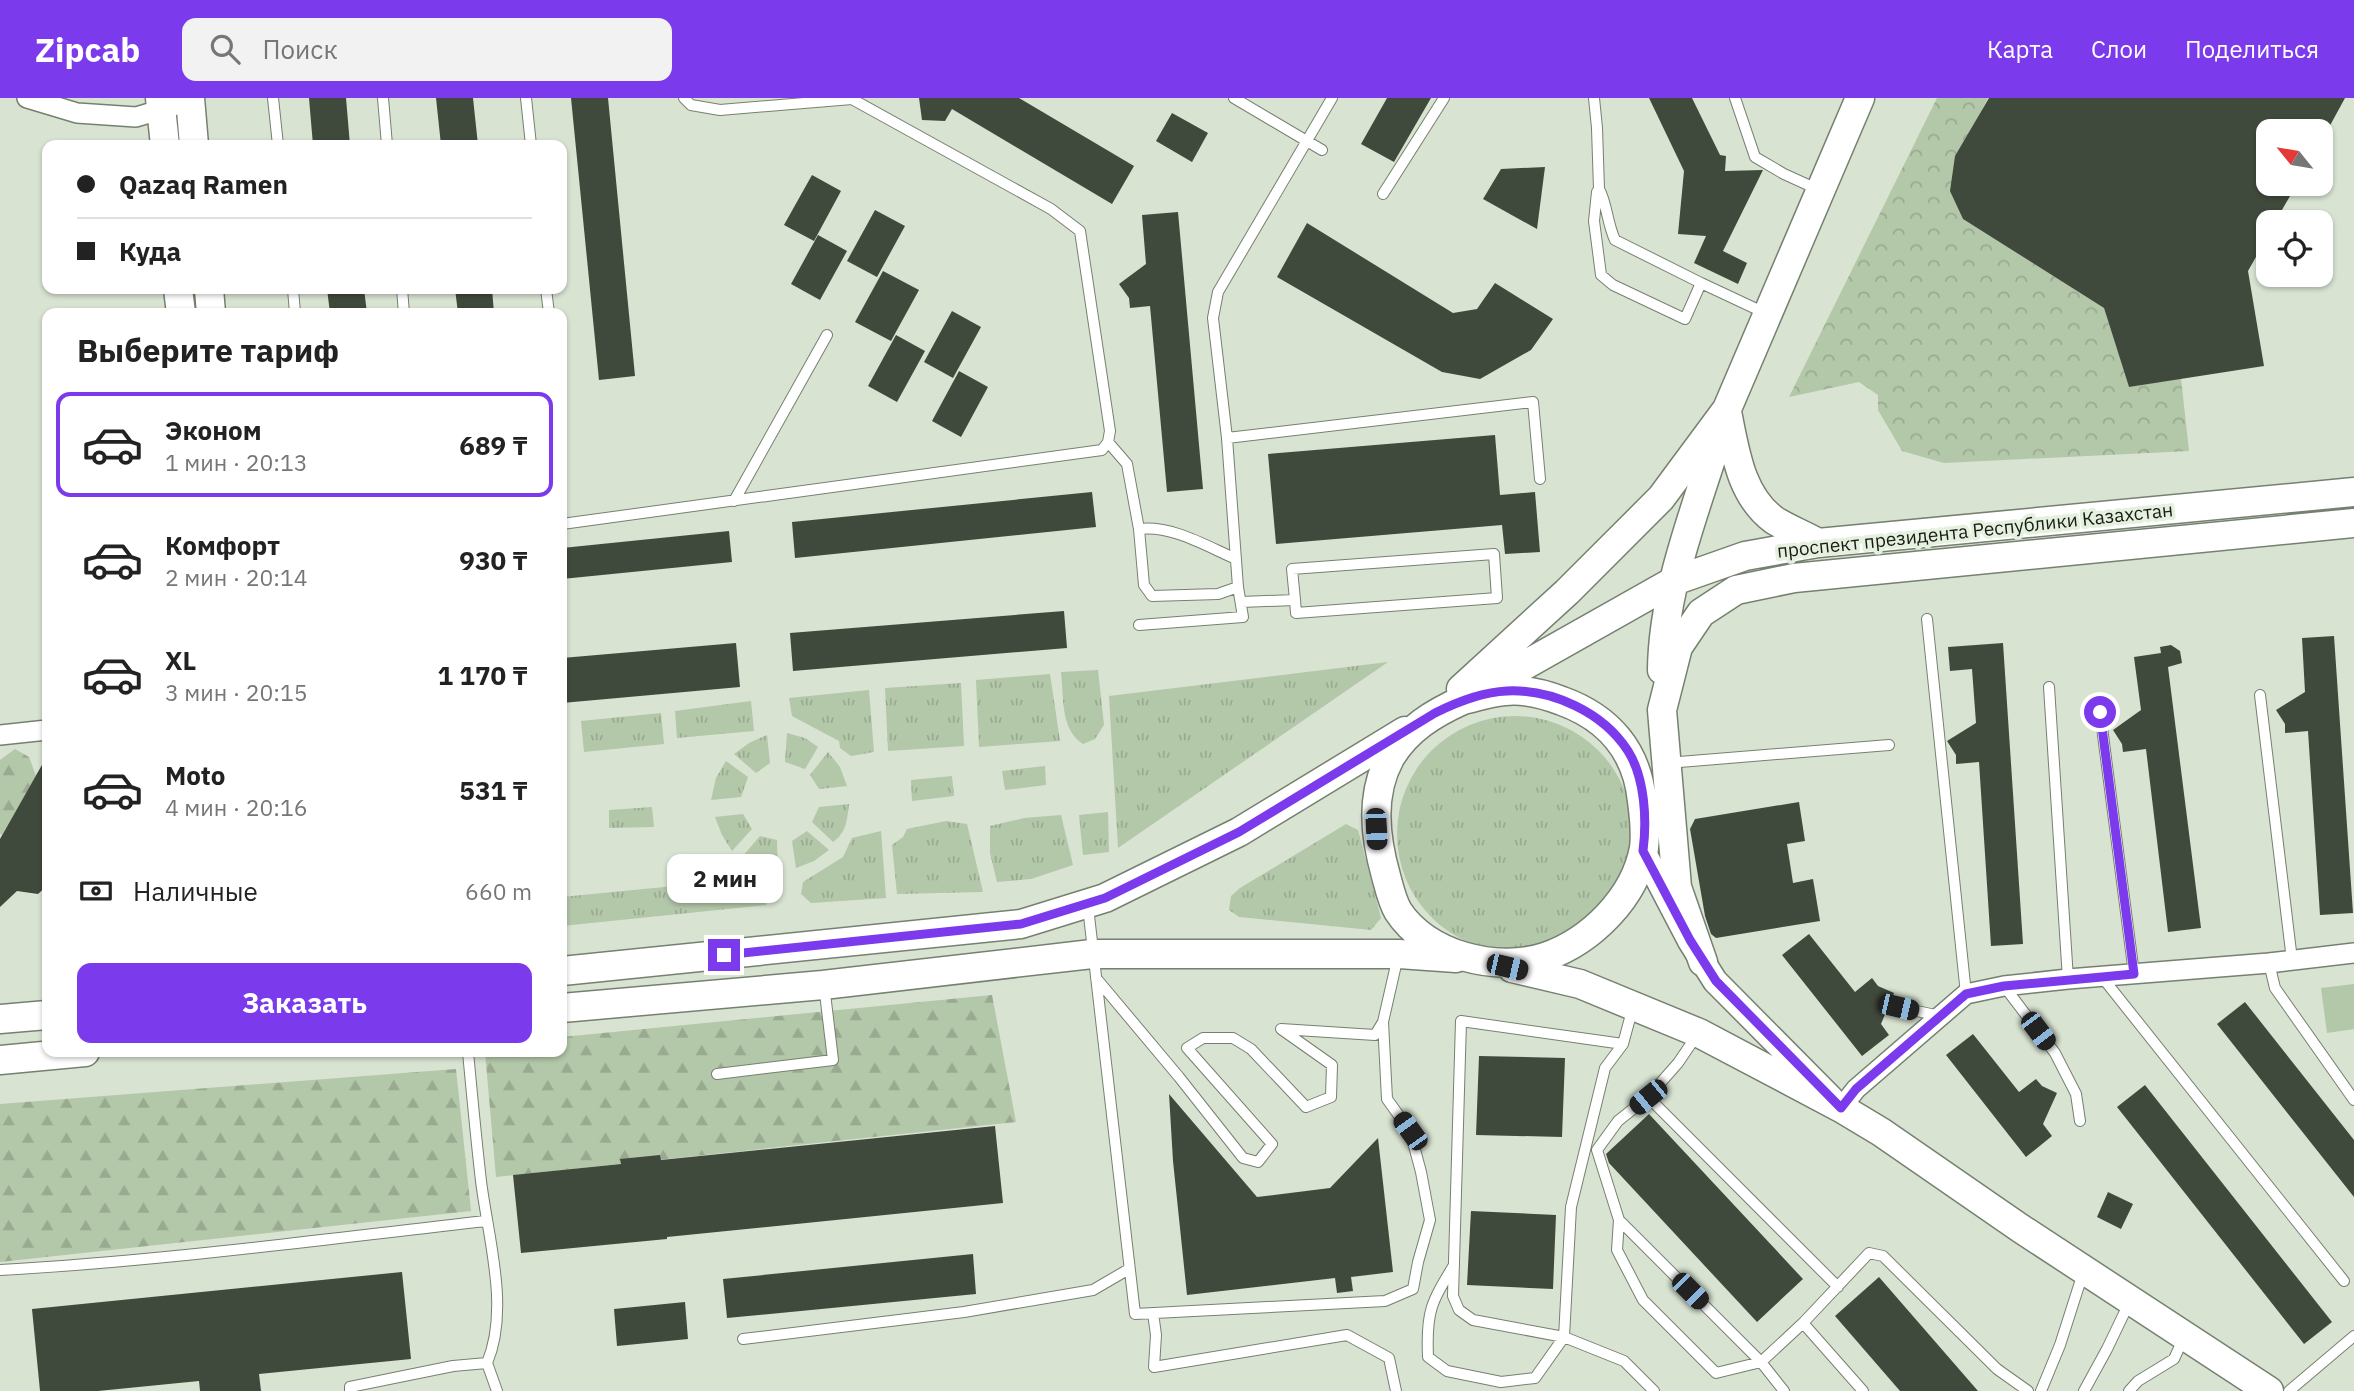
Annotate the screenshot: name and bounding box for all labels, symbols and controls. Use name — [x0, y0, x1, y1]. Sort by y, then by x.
search box — [182, 18, 672, 81]
text: Zipcab — [35, 28, 140, 71]
icon: search — [206, 30, 244, 68]
text: Поиск — [262, 32, 338, 66]
text: Карта — [1987, 33, 2053, 65]
text: Слои — [2091, 33, 2147, 65]
text: Поделиться — [2185, 33, 2319, 65]
north arrow — [2256, 119, 2333, 196]
map controls — [2256, 119, 2333, 287]
text: Qazaq Ramen — [119, 167, 288, 201]
button: locate — [2256, 210, 2333, 287]
text: Куда — [119, 234, 181, 268]
text: Выберите тариф — [77, 329, 339, 371]
icon: car — [81, 413, 144, 476]
text: Эконом — [165, 413, 262, 447]
text: 689 ₸ — [459, 428, 528, 462]
text: 1 мин · 20:13 — [165, 447, 308, 477]
street label: проспект президента Республики Казахстан — [1776, 497, 2174, 563]
icon: car — [81, 528, 144, 591]
text: Комфорт — [165, 528, 280, 562]
text: 930 ₸ — [459, 543, 528, 577]
text: 2 мин · 20:14 — [165, 562, 308, 592]
icon: car — [81, 643, 144, 706]
text: XL — [165, 643, 196, 677]
text: 1 170 ₸ — [438, 658, 528, 692]
text: 3 мин · 20:15 — [165, 677, 308, 707]
route start — [2084, 696, 2116, 728]
icon: car — [81, 758, 144, 821]
text: Moto — [165, 758, 225, 792]
text: 531 ₸ — [459, 773, 528, 807]
text: 4 мин · 20:16 — [165, 792, 308, 822]
car — [1365, 807, 1388, 851]
callout: 2 мин — [666, 854, 782, 902]
text: 2 мин — [693, 863, 757, 893]
icon: cash — [77, 872, 115, 910]
text: Наличные — [133, 874, 258, 908]
text: 660 m — [465, 876, 532, 906]
route end — [708, 939, 740, 971]
car — [1485, 952, 1530, 982]
button: Заказать — [77, 963, 532, 1043]
car — [1876, 992, 1921, 1022]
car — [2017, 1008, 2060, 1054]
car — [1626, 1076, 1671, 1118]
car — [1390, 1108, 1431, 1154]
car — [1668, 1269, 1713, 1313]

